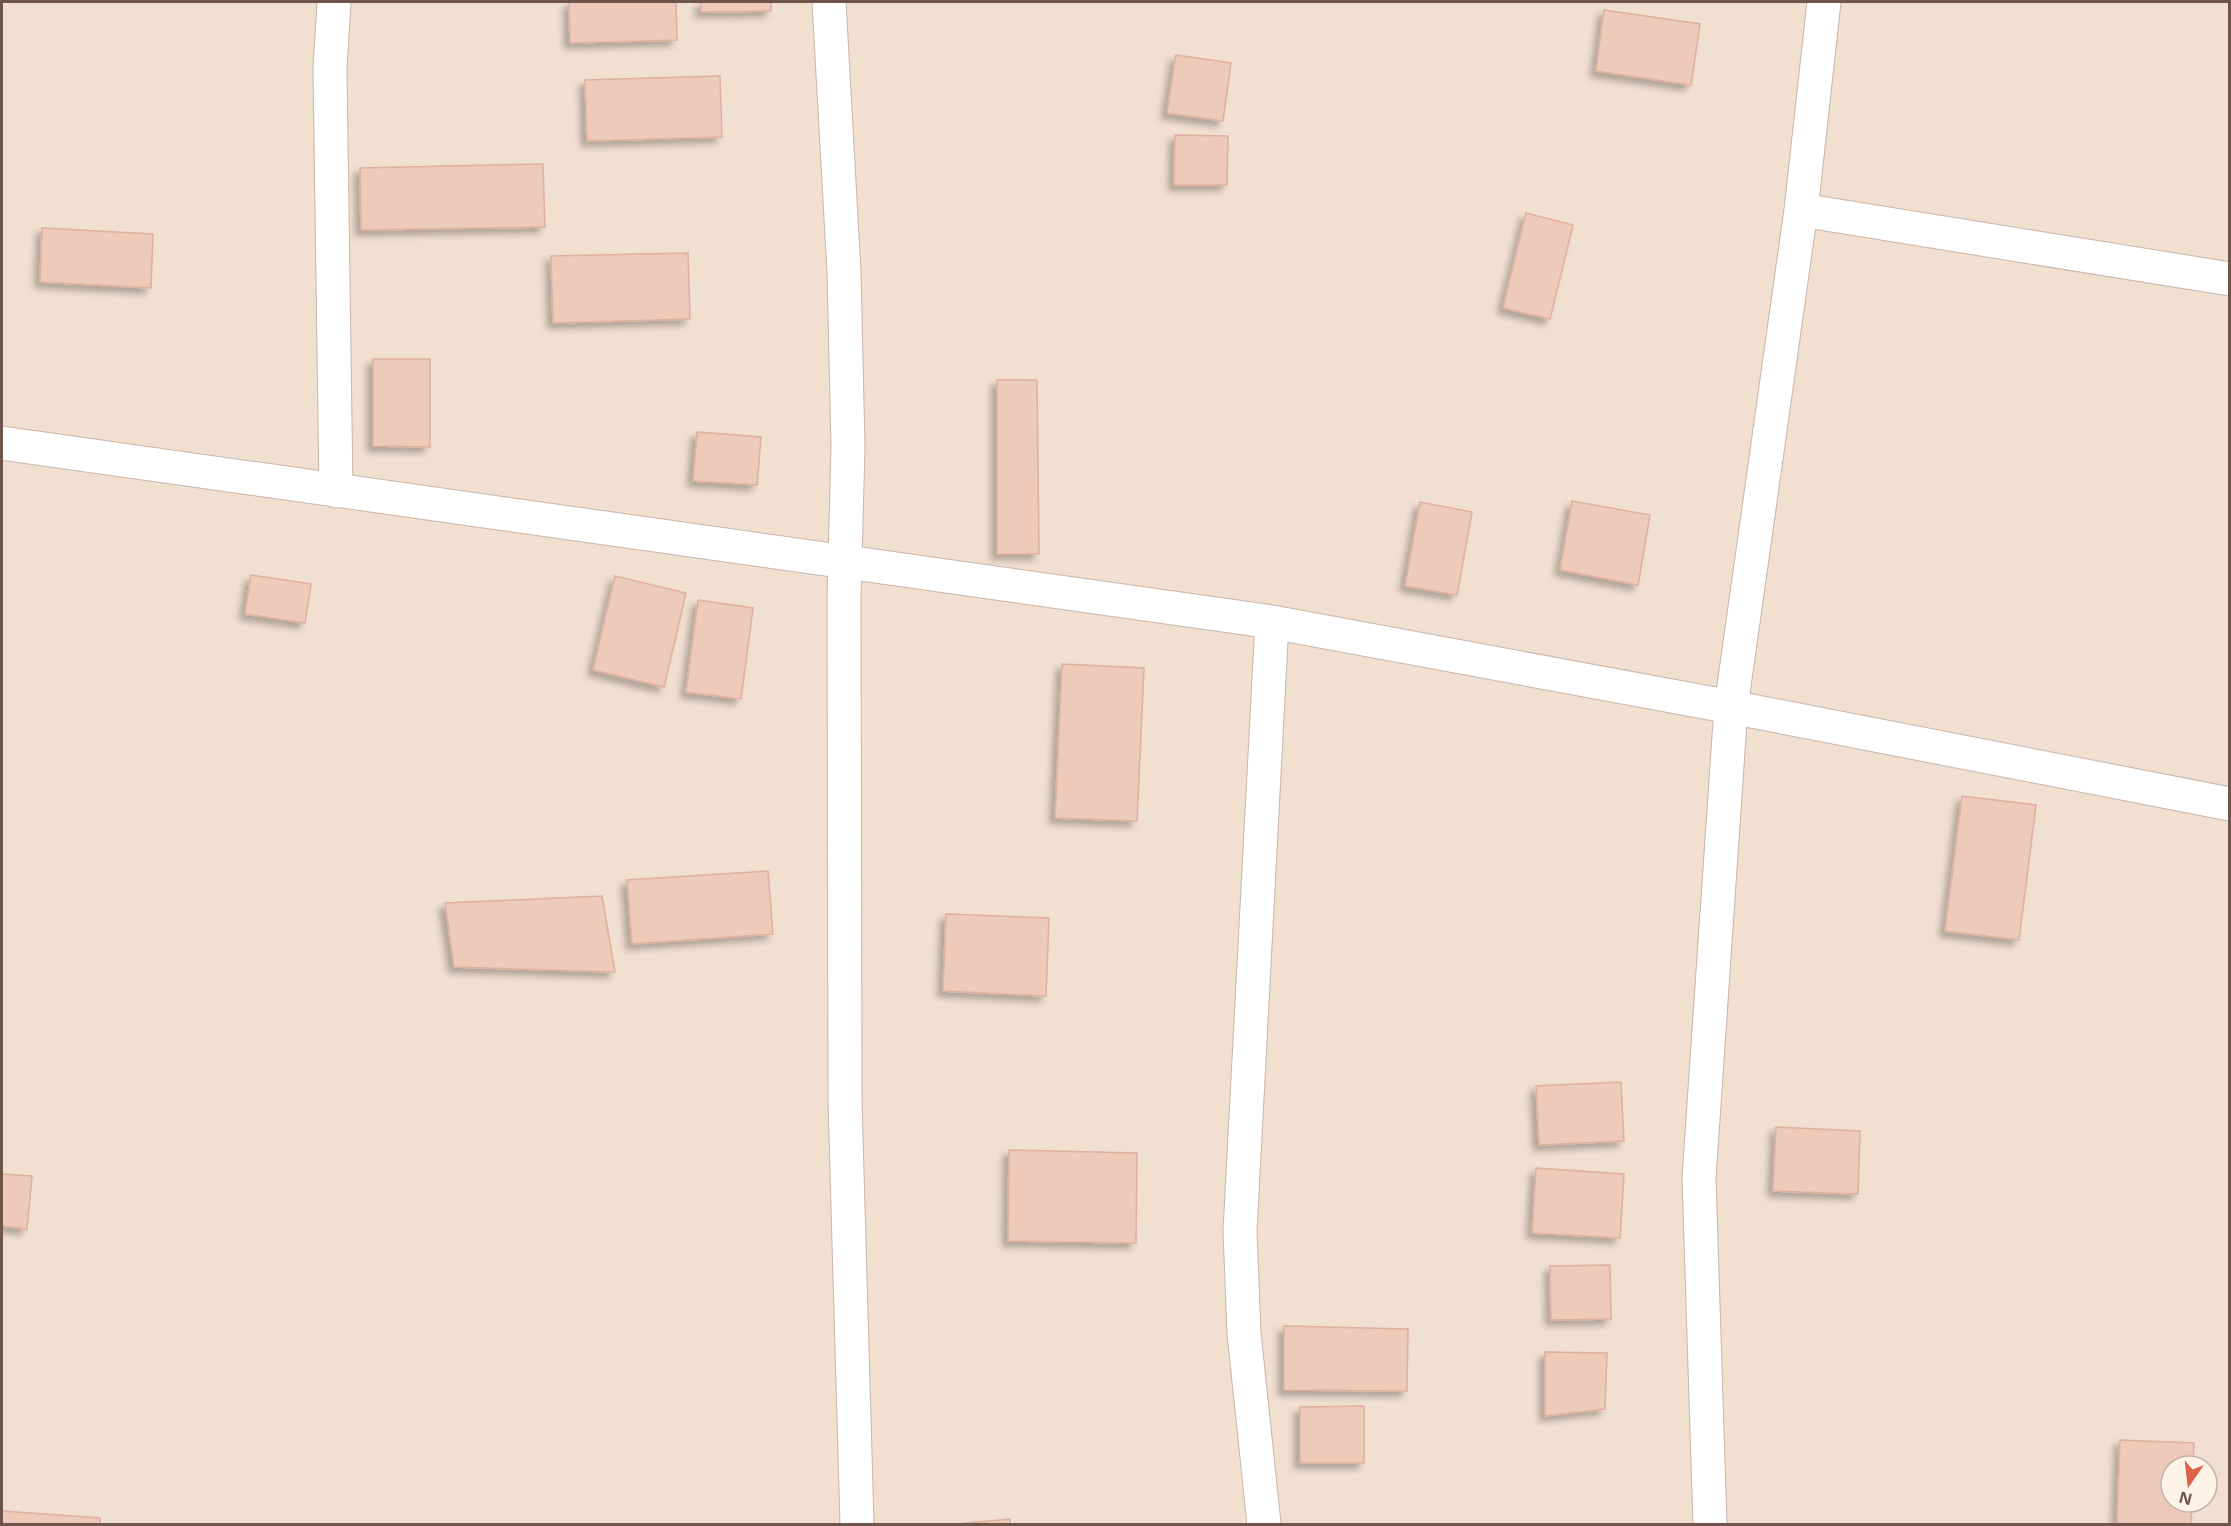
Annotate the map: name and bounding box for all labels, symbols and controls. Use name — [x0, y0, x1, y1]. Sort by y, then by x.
north arrow — [2159, 1454, 2219, 1514]
text: N — [2176, 1486, 2194, 1511]

